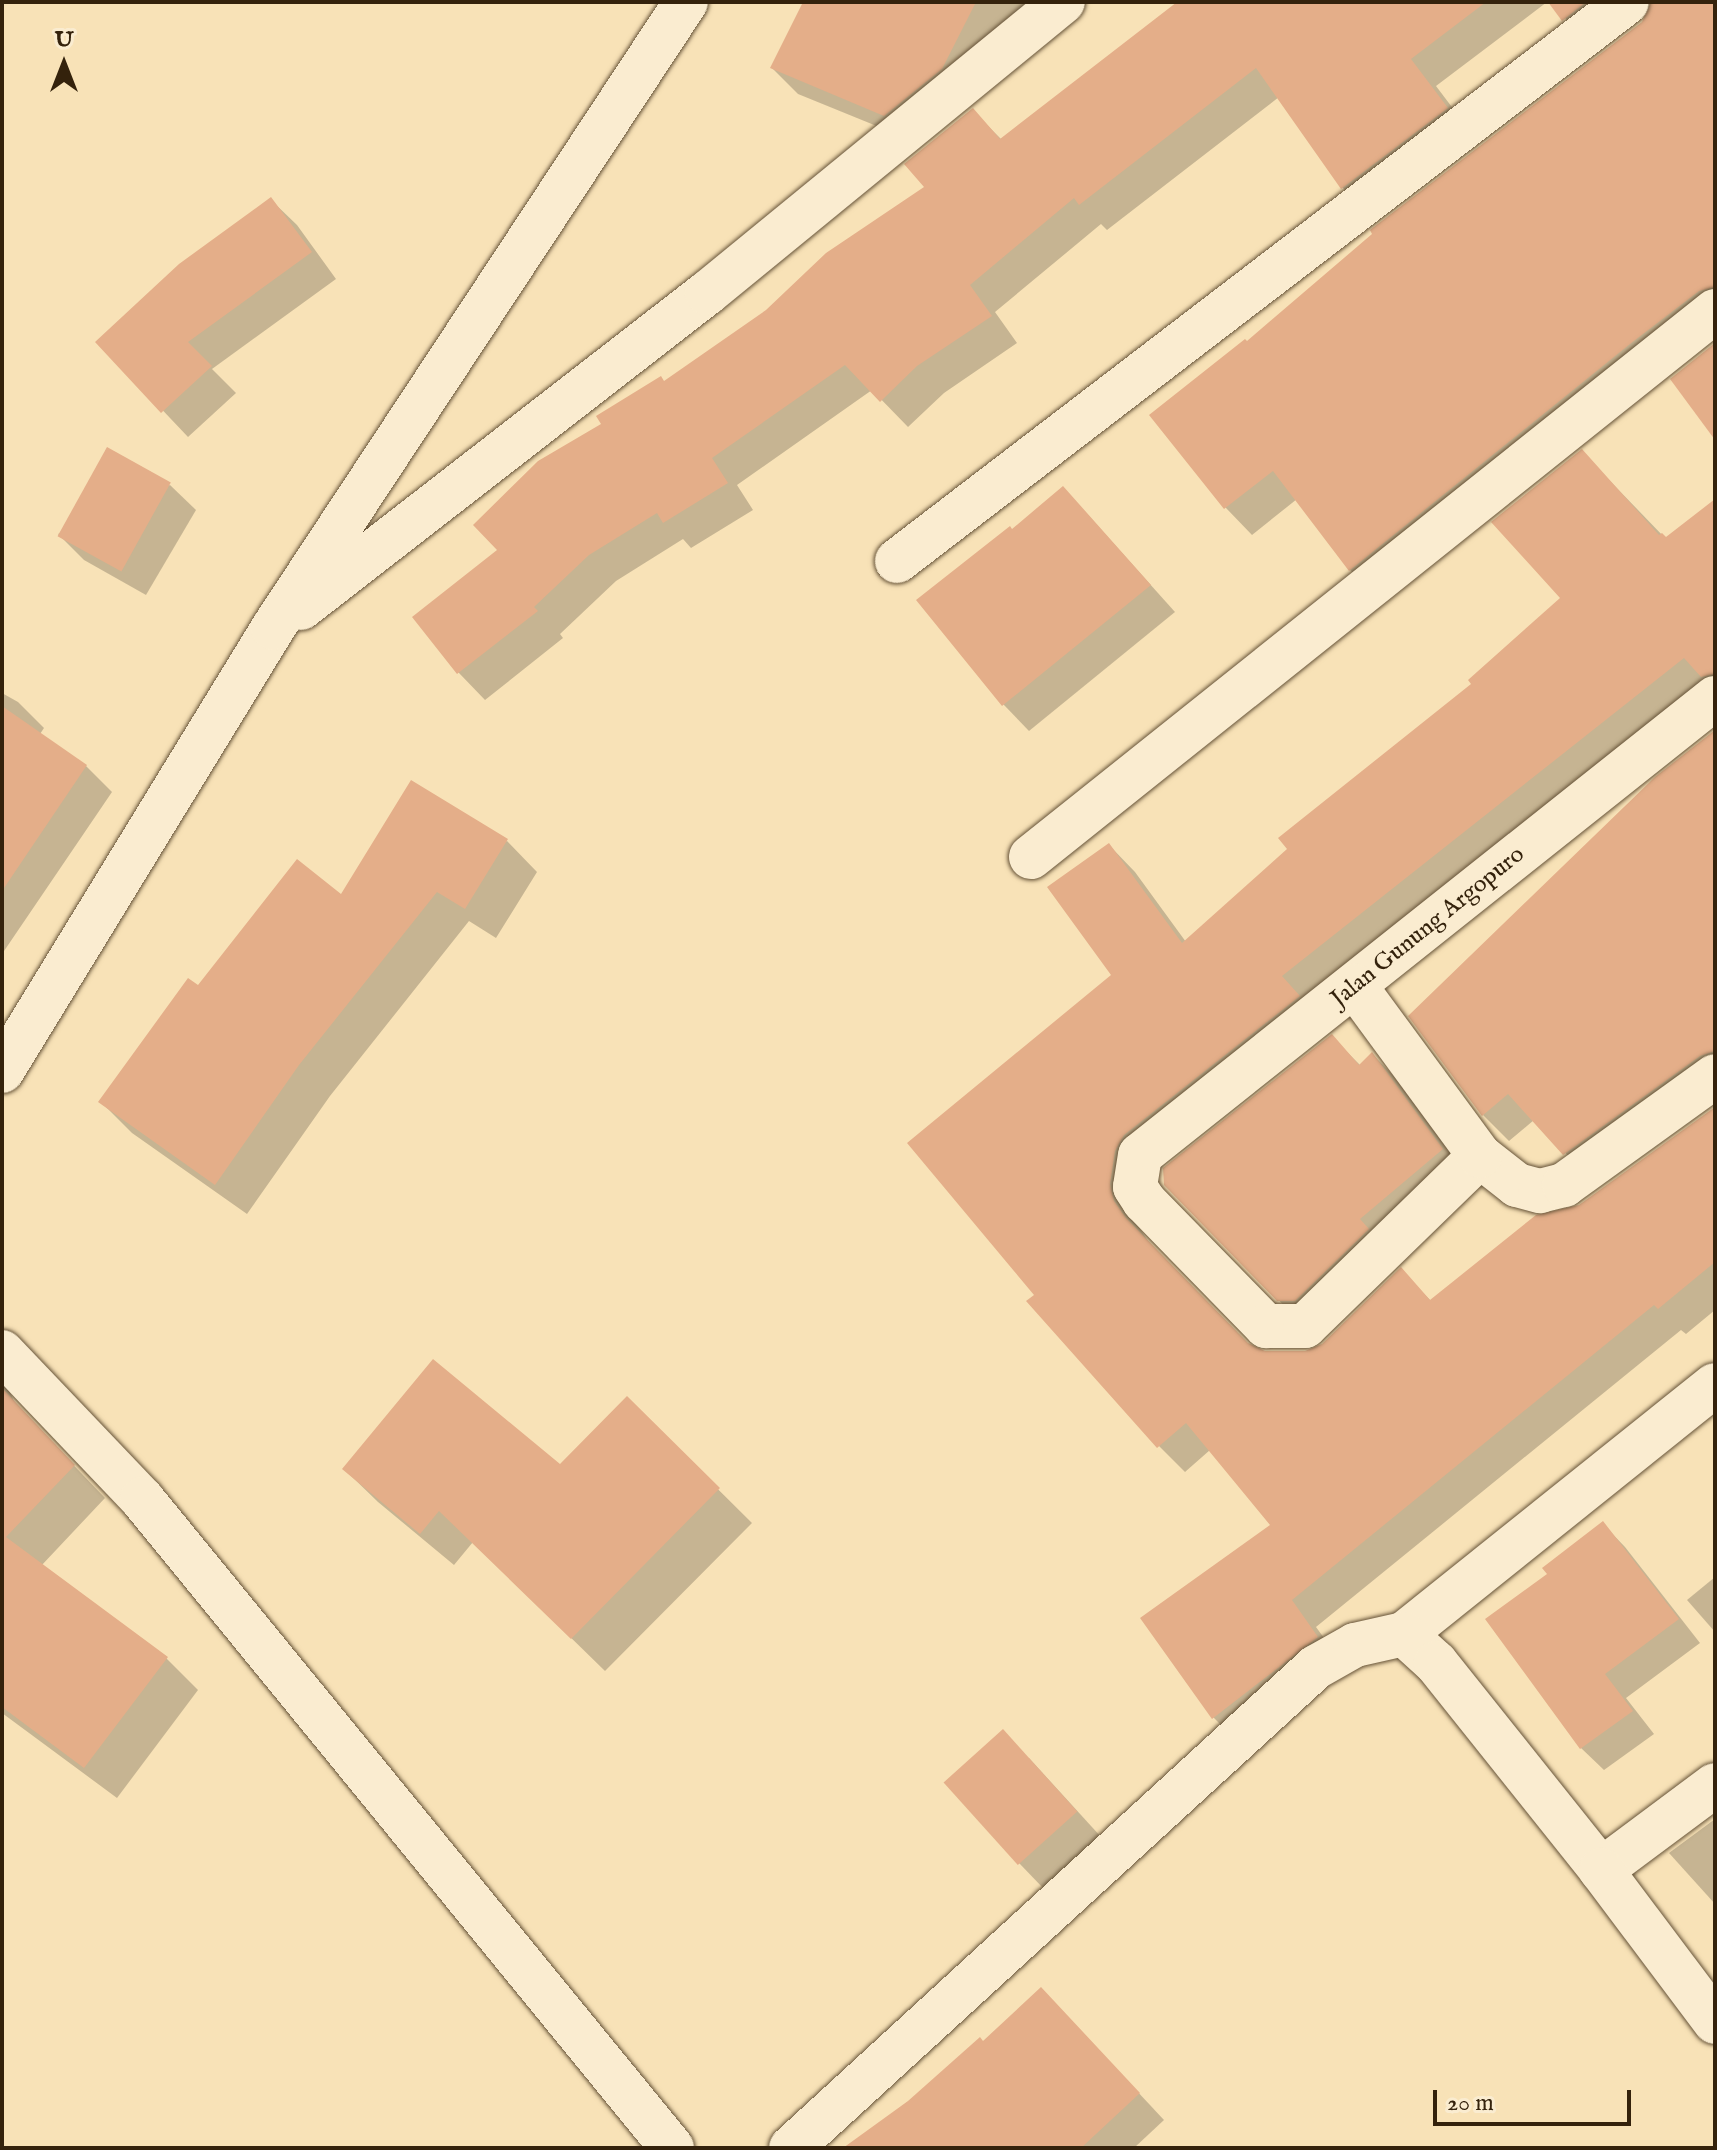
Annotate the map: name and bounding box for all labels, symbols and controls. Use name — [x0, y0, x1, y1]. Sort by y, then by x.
north arrow — [24, 24, 104, 104]
text: U — [55, 26, 73, 54]
street label: Jalan Gunung Argopuro — [1326, 840, 1530, 1014]
scale bar — [1437, 2074, 1635, 2124]
text: 20 m — [1447, 2088, 1494, 2119]

